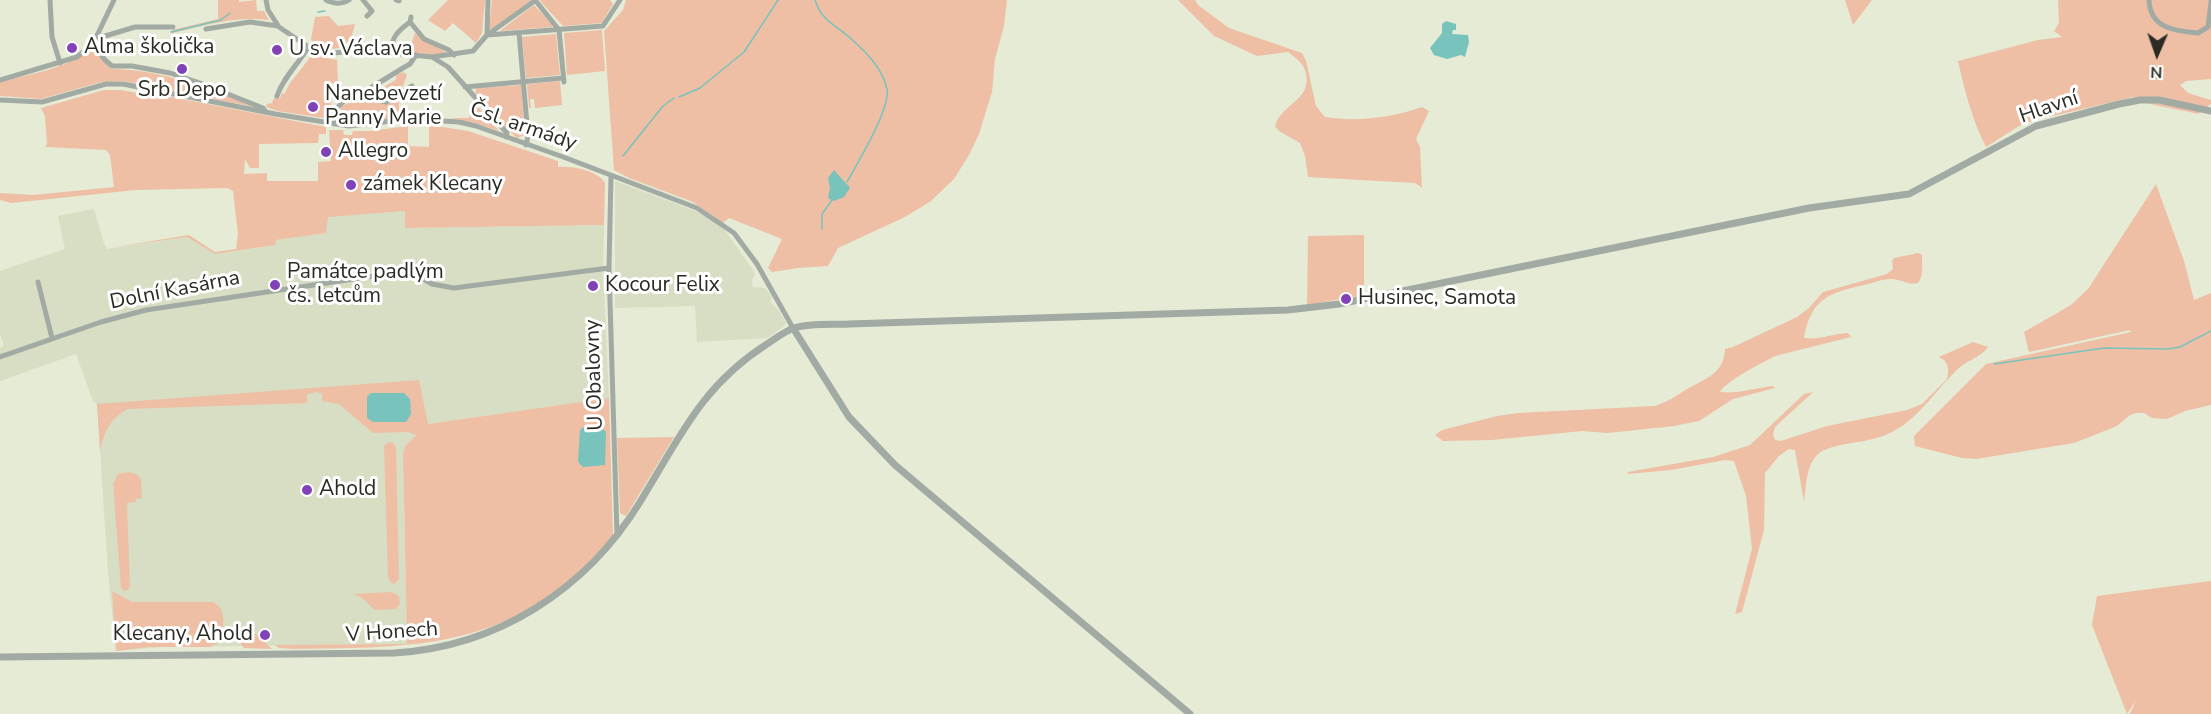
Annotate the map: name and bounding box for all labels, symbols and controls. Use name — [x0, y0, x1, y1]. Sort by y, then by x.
north arrow — [2127, 24, 2187, 84]
place label: Alma školička — [84, 35, 214, 61]
place label: U sv. Václava — [289, 37, 413, 63]
marker: Alma školička — [65, 41, 79, 55]
marker: U sv. Václava — [270, 43, 284, 57]
text: N — [2150, 61, 2163, 83]
marker: Srb Depo — [175, 62, 189, 76]
place label: Srb Depo — [138, 78, 226, 104]
place label: Nanebevzetí Panny Marie — [325, 82, 442, 132]
street label: Hlavní — [2016, 86, 2082, 130]
street label: Čsl. armády — [466, 97, 580, 157]
marker: Nanebevzetí Panny Marie — [306, 100, 320, 114]
place label: Allegro — [338, 139, 408, 165]
marker: Allegro — [319, 145, 333, 159]
place label: zámek Klecany — [363, 172, 503, 198]
marker: zámek Klecany — [344, 178, 358, 192]
place label: Památce padlým čs. letcům — [287, 260, 444, 310]
street label: Dolní Kasárna — [108, 266, 242, 316]
place label: Kocour Felix — [605, 273, 720, 299]
marker: Památce padlým čs. letcům — [268, 278, 282, 292]
marker: Kocour Felix — [586, 279, 600, 293]
place label: Husinec, Samota — [1358, 286, 1516, 312]
marker: Husinec, Samota — [1339, 292, 1353, 306]
street label: U Obalovny — [580, 319, 610, 431]
place label: Ahold — [319, 477, 376, 503]
marker: Ahold — [300, 483, 314, 497]
street label: V Honech — [345, 617, 439, 649]
place label: Klecany, Ahold — [113, 622, 253, 648]
marker: Klecany, Ahold — [258, 628, 272, 642]

